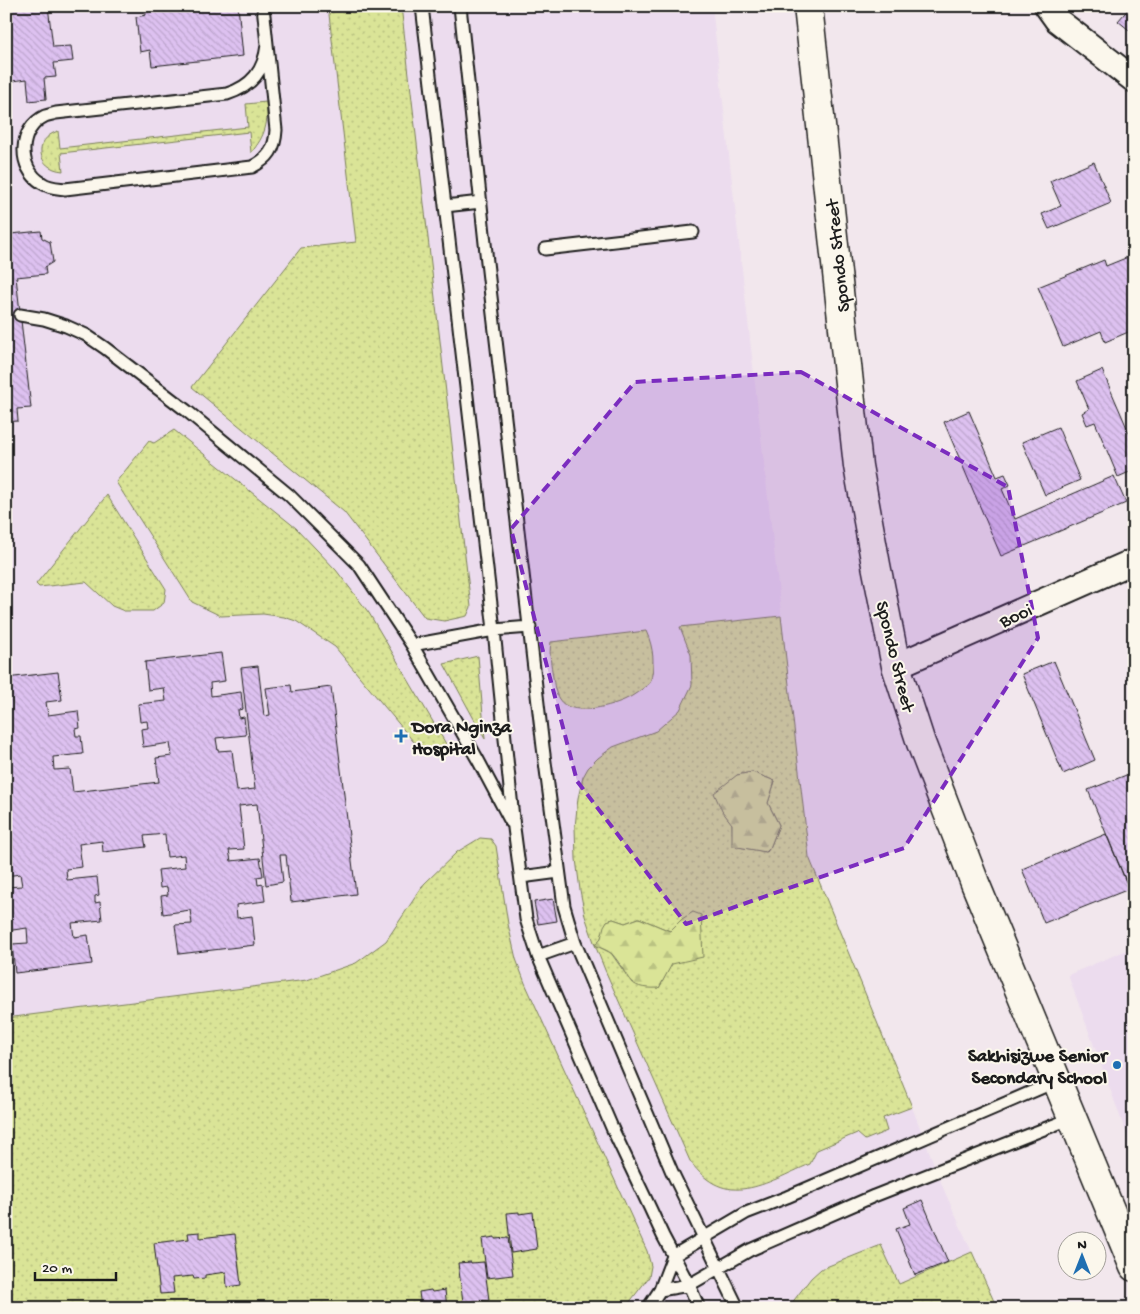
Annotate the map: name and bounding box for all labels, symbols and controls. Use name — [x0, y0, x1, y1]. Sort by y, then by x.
street label: Spondo Street — [822, 196, 857, 313]
street label: Spondo Street — [869, 599, 919, 717]
street label: Booi — [996, 600, 1036, 635]
place label: Dora Nginza Hospital — [410, 717, 513, 762]
marker: Dora Nginza Hospital — [394, 729, 408, 743]
place label: Sakhisizwe Senior Secondary School — [968, 1046, 1109, 1091]
marker: Sakhisizwe Senior Secondary School — [1111, 1059, 1123, 1071]
north arrow — [1058, 1232, 1108, 1282]
text: N — [1077, 1237, 1087, 1254]
scale bar — [35, 1249, 116, 1281]
text: 20 m — [42, 1260, 72, 1278]

